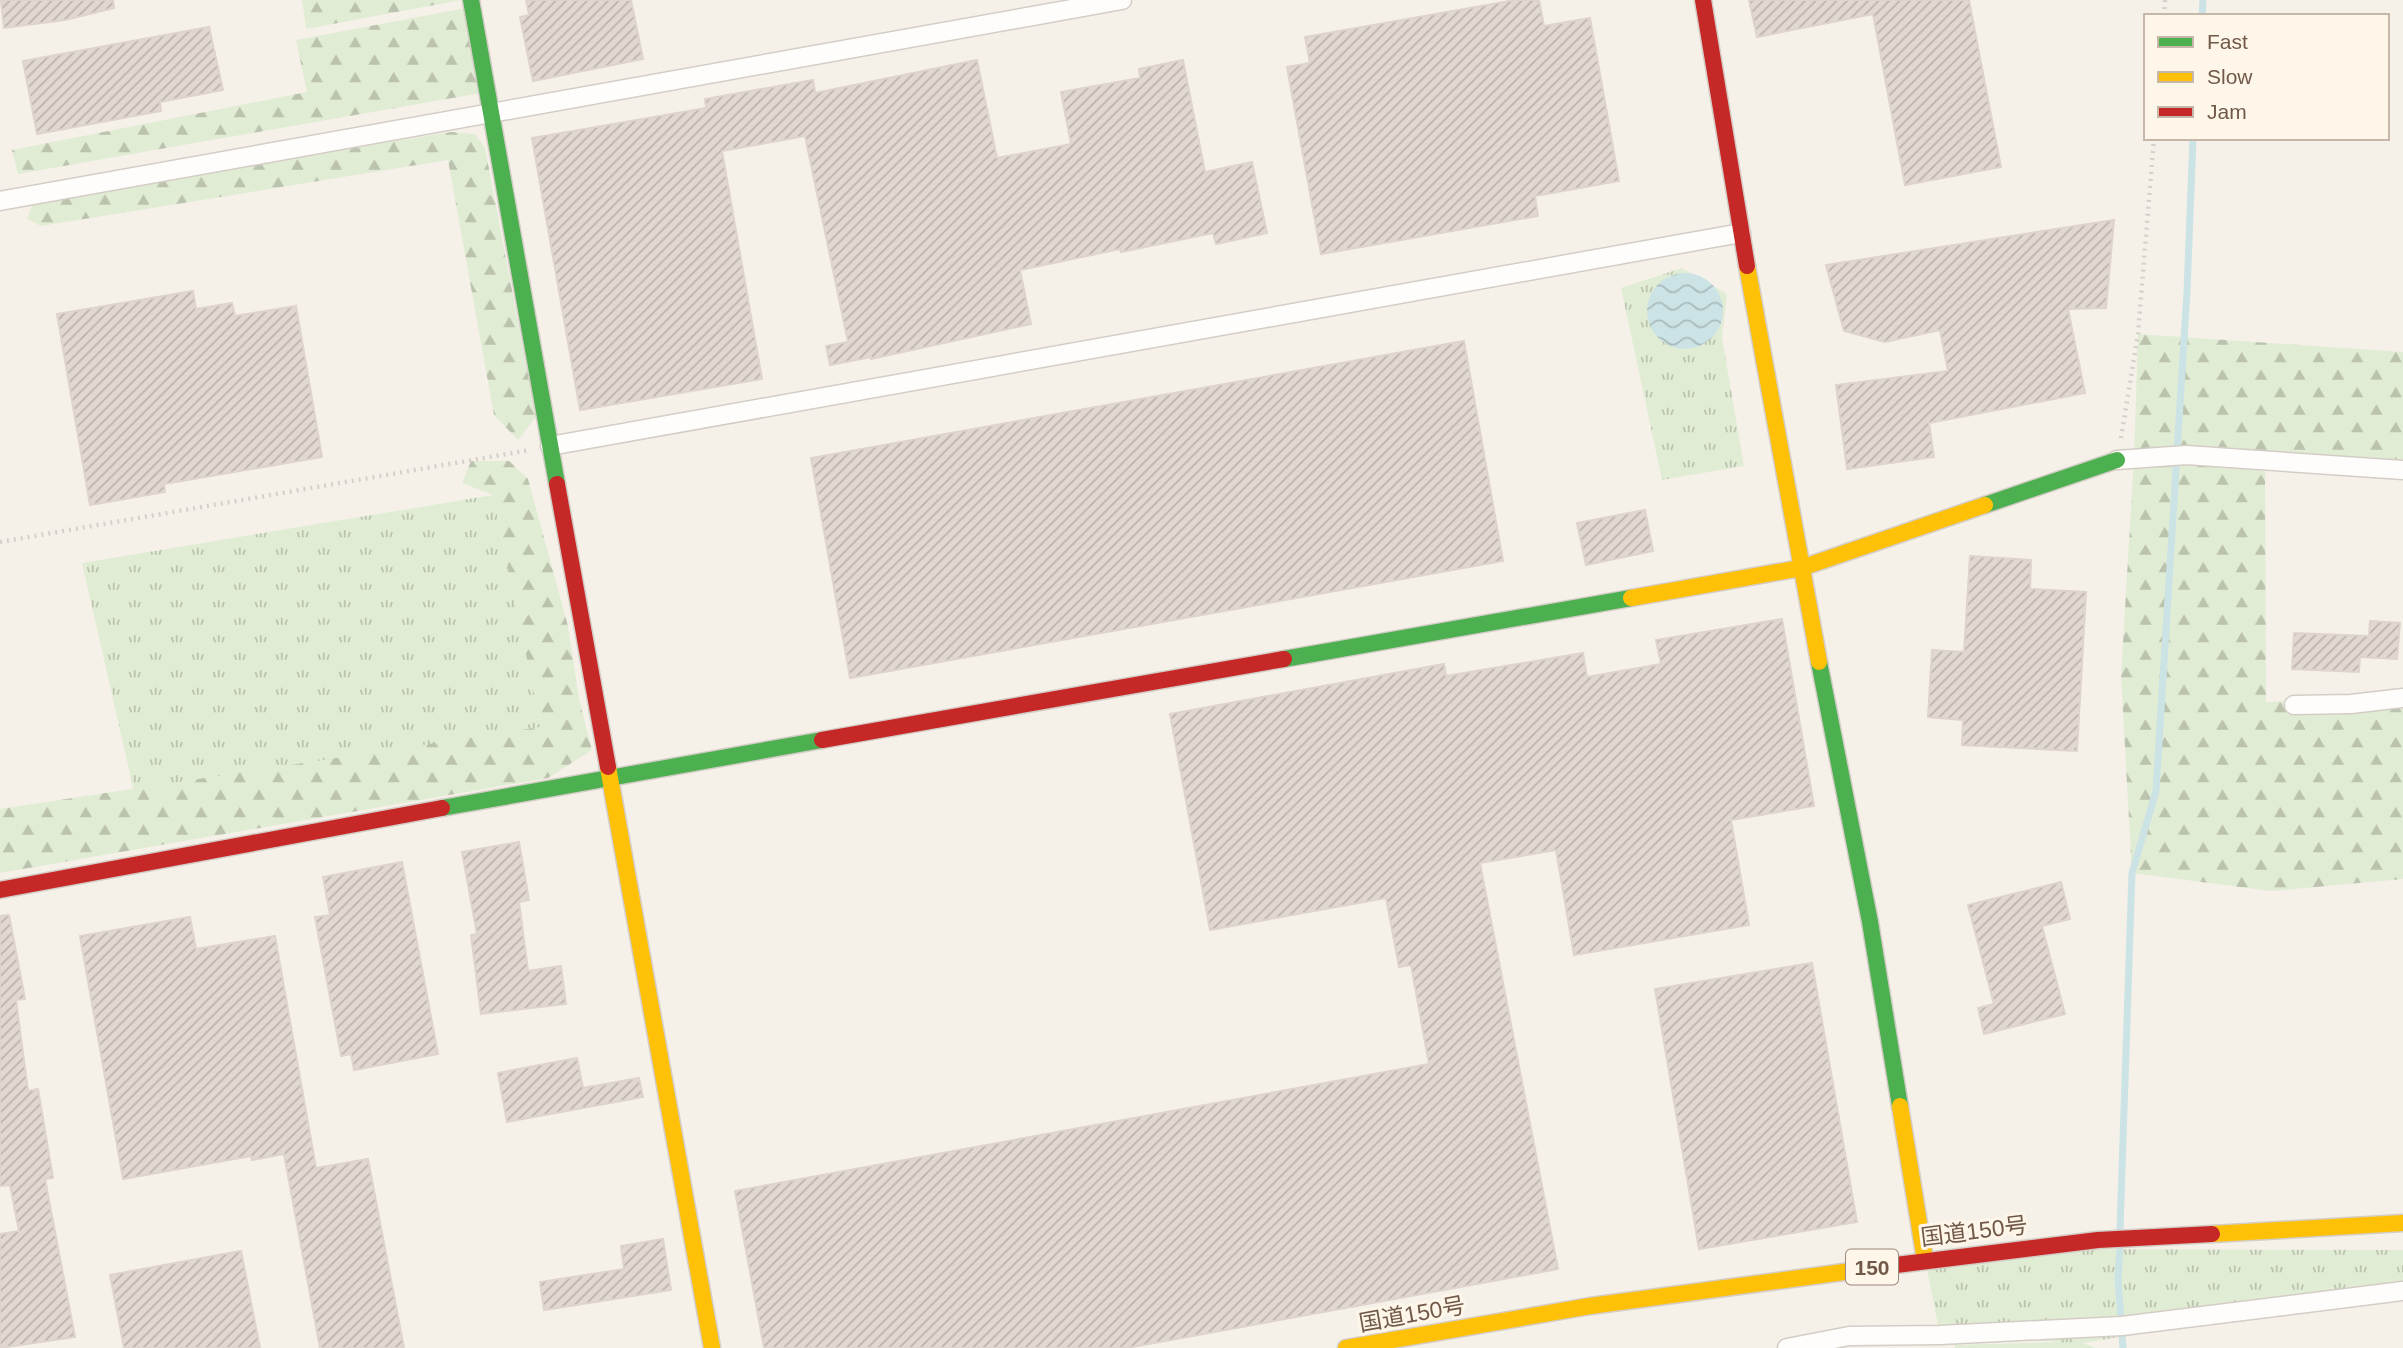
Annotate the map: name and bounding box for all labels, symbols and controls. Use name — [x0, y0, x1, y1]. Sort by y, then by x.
legend — [2144, 14, 2389, 140]
text: Fast — [2207, 30, 2248, 53]
text: Slow — [2207, 65, 2253, 88]
text: Jam — [2207, 100, 2247, 123]
street label: 国道150号 — [1919, 1212, 2029, 1250]
road number: 150 — [1846, 1250, 1898, 1284]
street label: 国道150号 — [1357, 1292, 1467, 1336]

